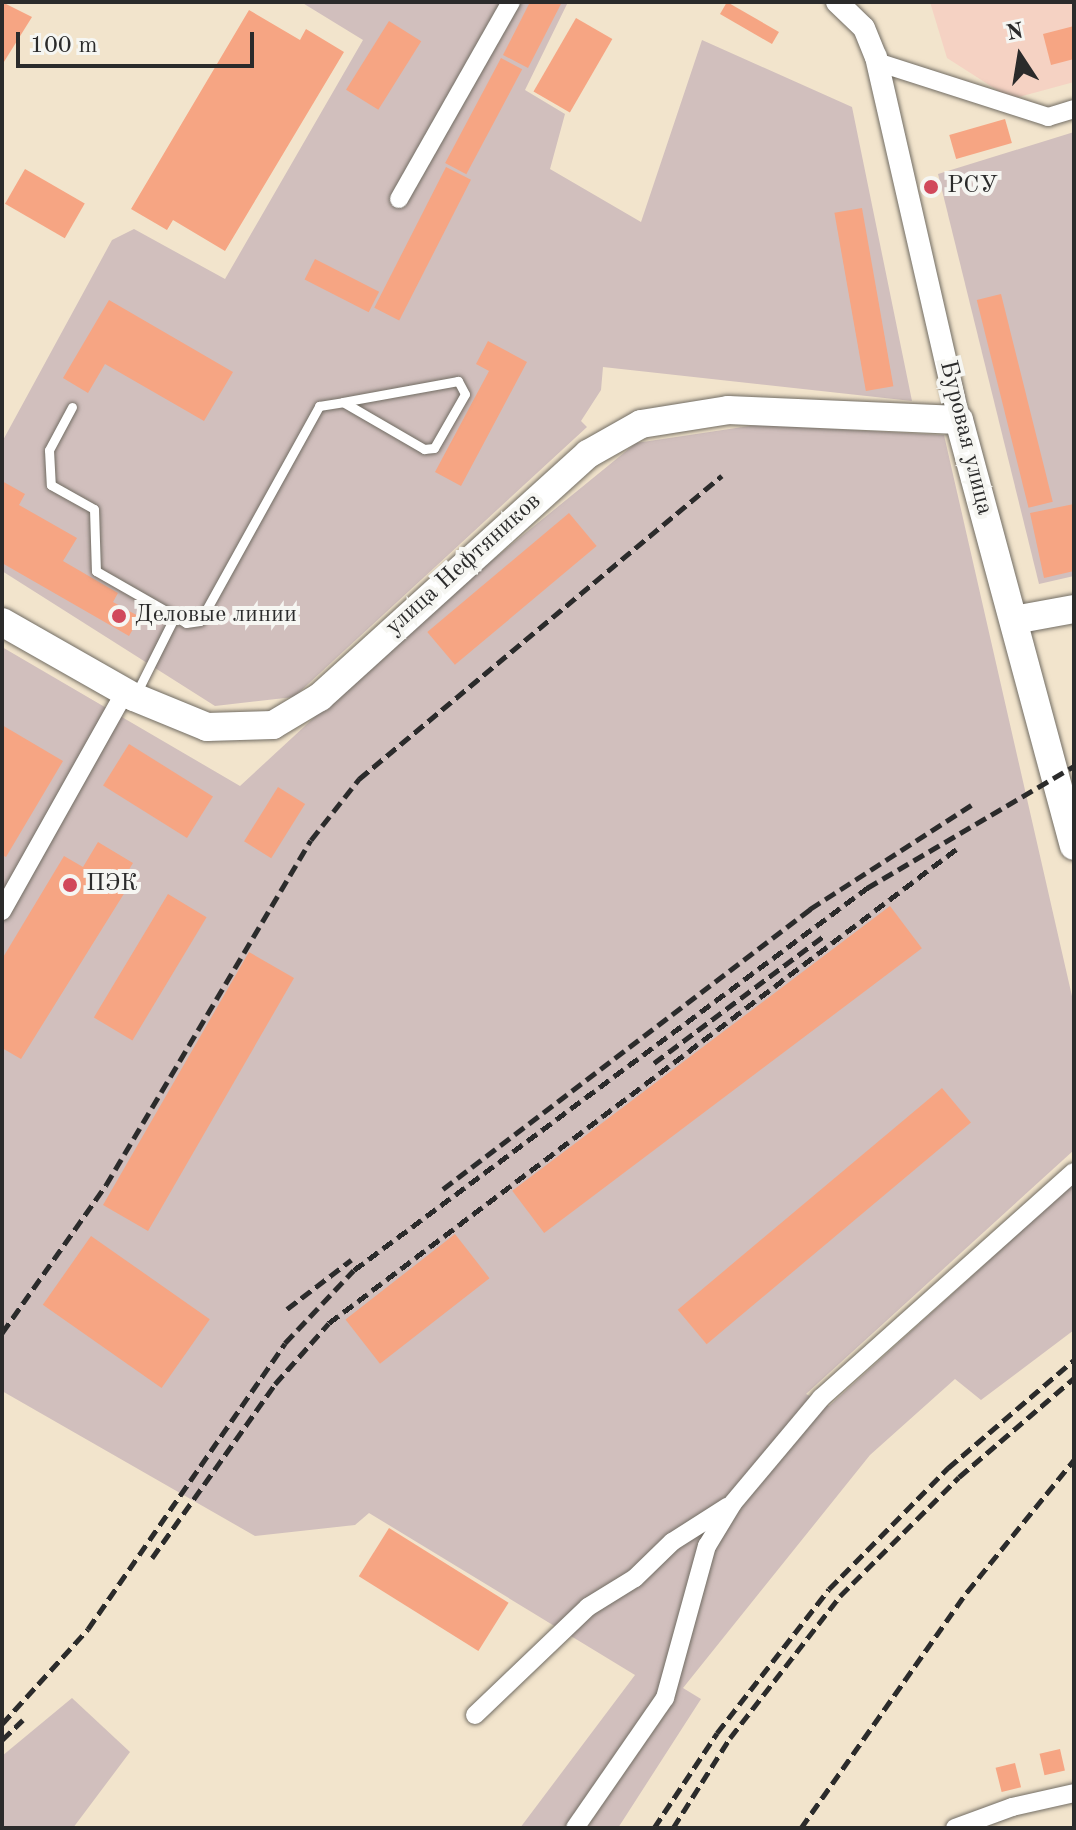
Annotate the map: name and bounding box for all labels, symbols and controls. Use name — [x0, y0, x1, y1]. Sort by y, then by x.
scale bar — [20, 16, 258, 66]
north arrow — [980, 16, 1060, 96]
text: N — [1005, 20, 1026, 45]
text: 100 m — [30, 34, 98, 58]
place label: РСУ — [947, 173, 998, 201]
marker: РСУ — [922, 178, 940, 196]
street label: Буровая улица — [932, 358, 998, 518]
street label: улица Нефтяников — [380, 488, 548, 642]
place label: Деловые линии — [135, 602, 297, 630]
marker: Деловые линии — [110, 607, 128, 625]
place label: ПЭК — [86, 871, 138, 899]
marker: ПЭК — [61, 876, 79, 894]

